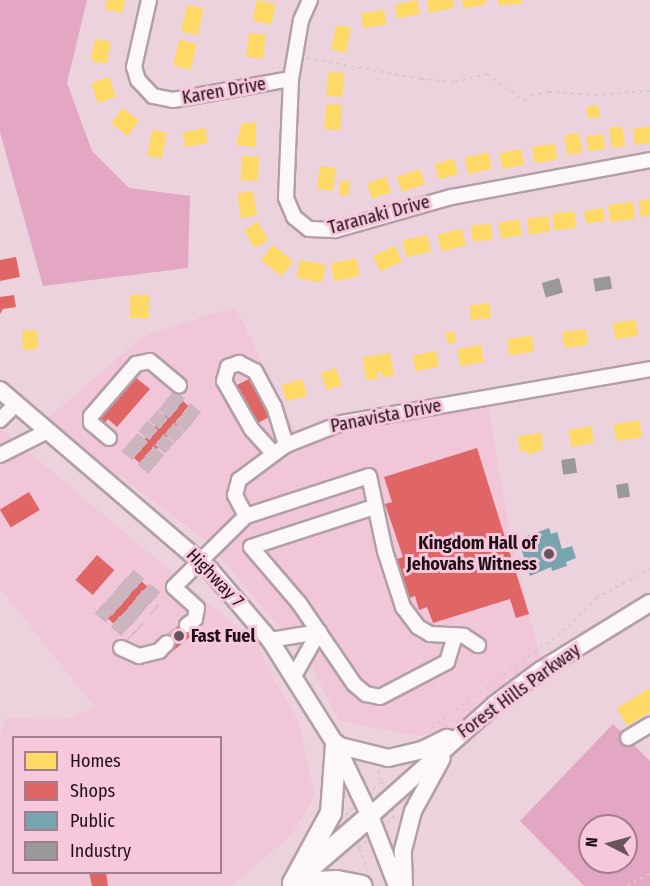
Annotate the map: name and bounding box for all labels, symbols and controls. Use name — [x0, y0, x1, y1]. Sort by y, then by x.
street label: Karen Drive — [180, 73, 268, 109]
street label: Taranaki Drive — [326, 191, 432, 239]
street label: Panavista Drive — [329, 395, 443, 437]
place label: Kingdom Hall of Jehovahs Witness — [407, 533, 537, 576]
street label: Highway 7 — [182, 544, 248, 612]
marker: Kingdom Hall of Jehovahs Witness — [542, 547, 556, 561]
place label: Fast Fuel — [191, 625, 255, 647]
marker: Fast Fuel — [172, 629, 186, 643]
street label: Forest Hills Parkway — [454, 639, 584, 743]
legend — [12, 736, 222, 874]
text: Homes — [70, 750, 121, 772]
text: Shops — [70, 780, 115, 802]
text: Public — [70, 810, 115, 832]
north arrow — [578, 814, 638, 874]
text: N — [582, 837, 602, 848]
text: Industry — [70, 840, 131, 862]

